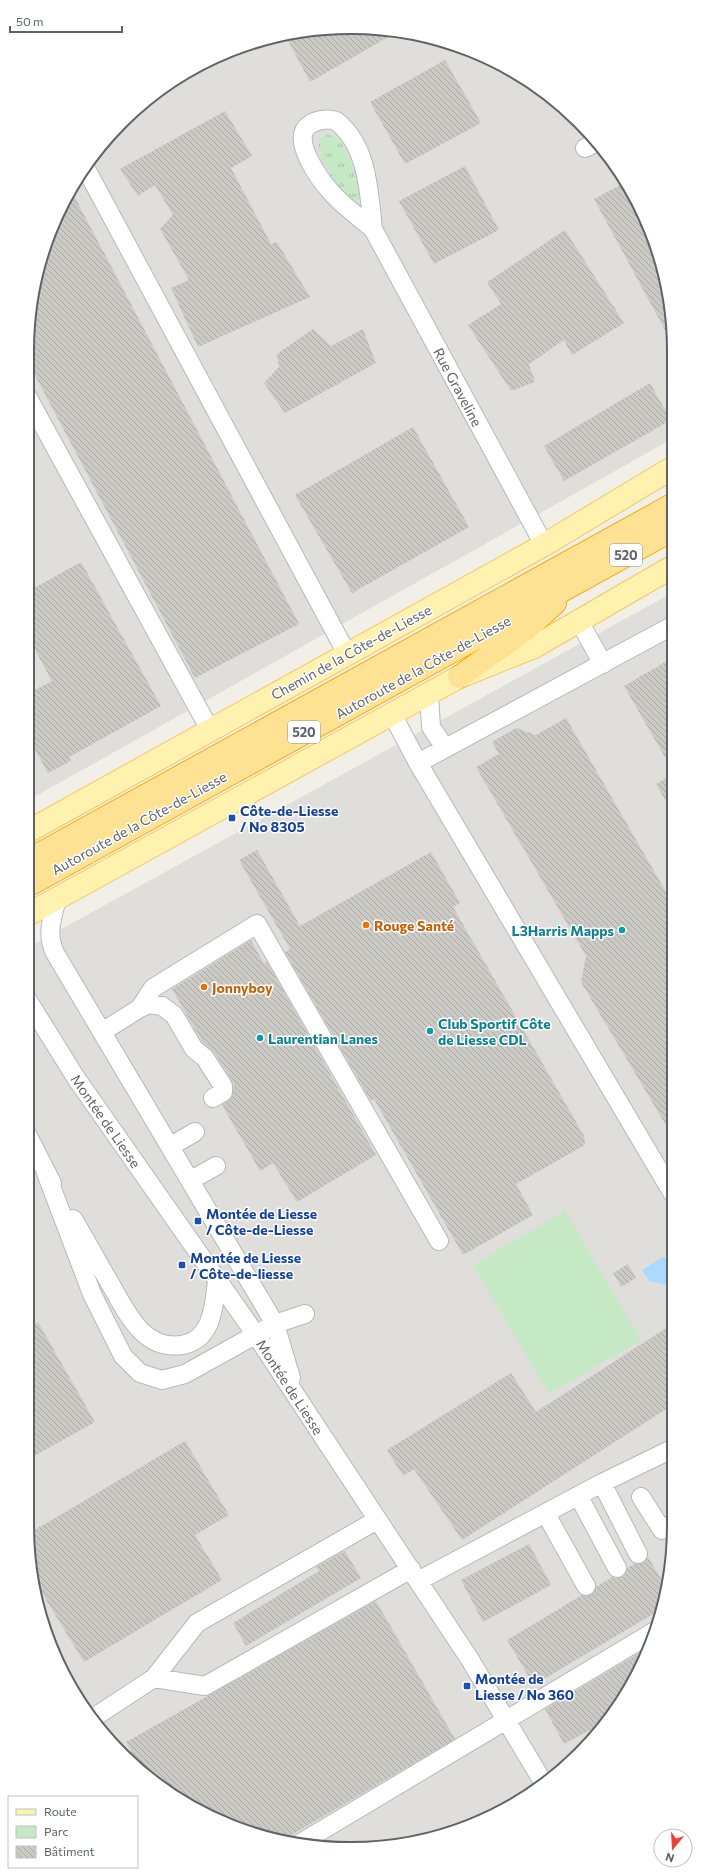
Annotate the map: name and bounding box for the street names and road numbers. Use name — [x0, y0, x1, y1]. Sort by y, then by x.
street label: Rue Graveline — [430, 345, 486, 429]
road number: 520 — [610, 544, 642, 566]
street label: Chemin de la Côte-de-Liesse — [268, 601, 434, 703]
street label: Autoroute de la Côte-de-Liesse — [332, 612, 514, 722]
road number: 520 — [288, 721, 320, 743]
street label: Autoroute de la Côte-de-Liesse — [48, 768, 230, 878]
street label: Montée de Liesse — [67, 1071, 145, 1171]
street label: Montée de Liesse — [253, 1336, 327, 1438]

